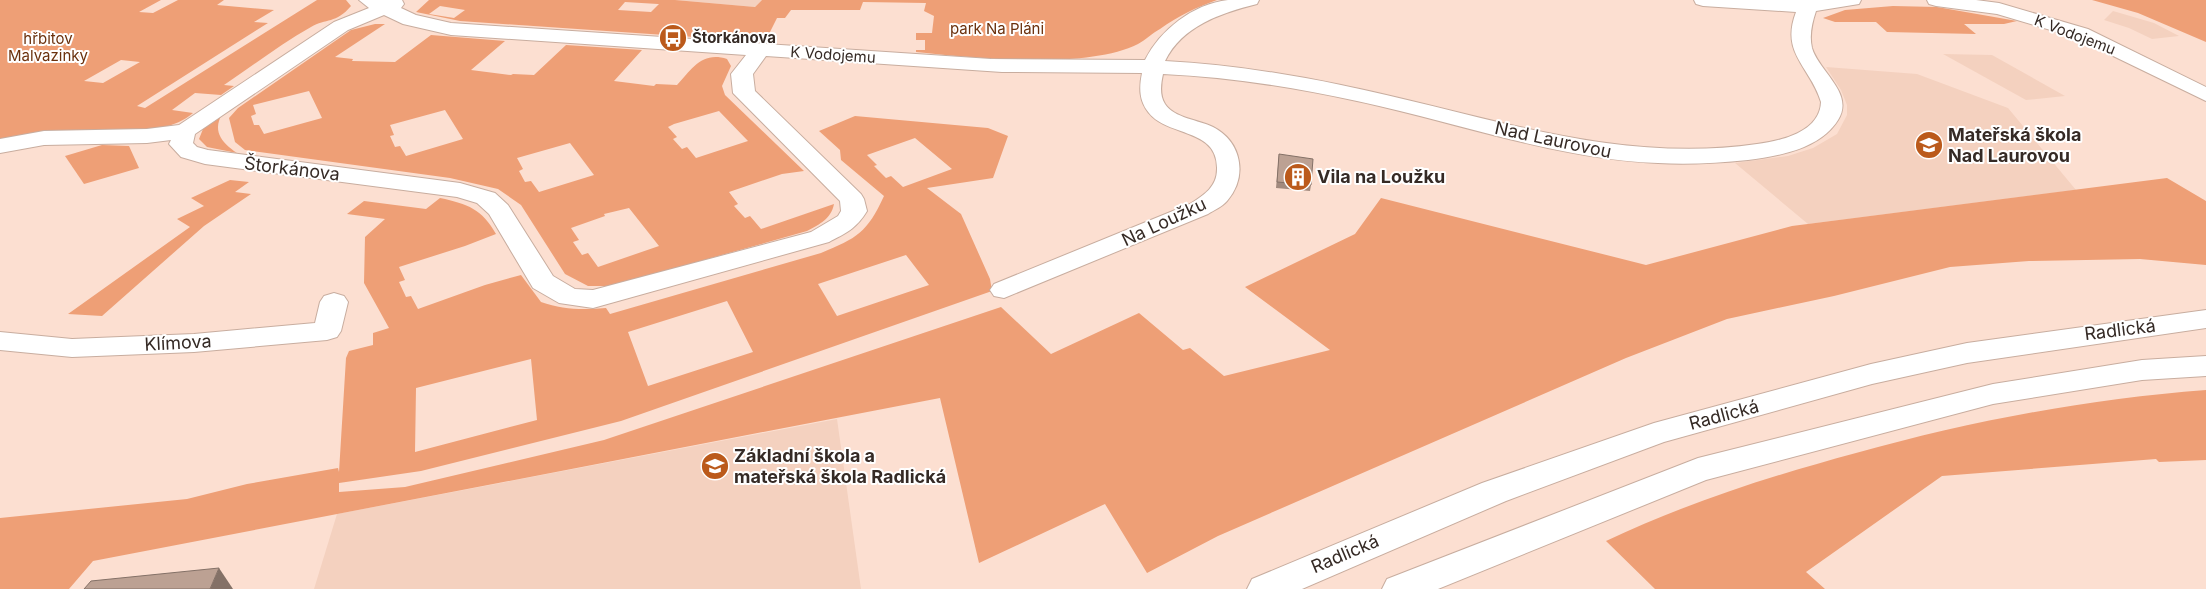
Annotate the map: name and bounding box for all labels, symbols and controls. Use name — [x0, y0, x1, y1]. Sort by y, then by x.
street label: K Vodojemu — [2032, 10, 2118, 59]
park label: park Na Pláni — [950, 19, 1044, 38]
bus stop icon: Štorkánova — [658, 23, 688, 53]
place label: Štorkánova — [692, 28, 776, 47]
park label: hřbitov Malvazinky — [8, 29, 89, 65]
street label: K Vodojemu — [790, 42, 876, 67]
street label: Nad Laurovou — [1493, 117, 1613, 162]
place label: Mateřská škola Nad Laurovou — [1948, 124, 2081, 166]
school or university icon: Mateřská škola Nad Laurovou — [1914, 130, 1944, 160]
street label: Štorkánova — [243, 151, 341, 185]
building icon: Vila na Loužku — [1283, 162, 1313, 192]
place label: Vila na Loužku — [1317, 166, 1445, 187]
street label: Na Loužku — [1118, 193, 1209, 250]
street label: Radlická — [2083, 315, 2157, 344]
street label: Klímova — [144, 330, 212, 355]
street label: Radlická — [1687, 395, 1761, 434]
place label: Základní škola a mateřská škola Radlická — [734, 445, 946, 487]
school or university icon: Základní škola a mateřská škola Radlická — [700, 451, 730, 481]
street label: Radlická — [1308, 530, 1382, 577]

